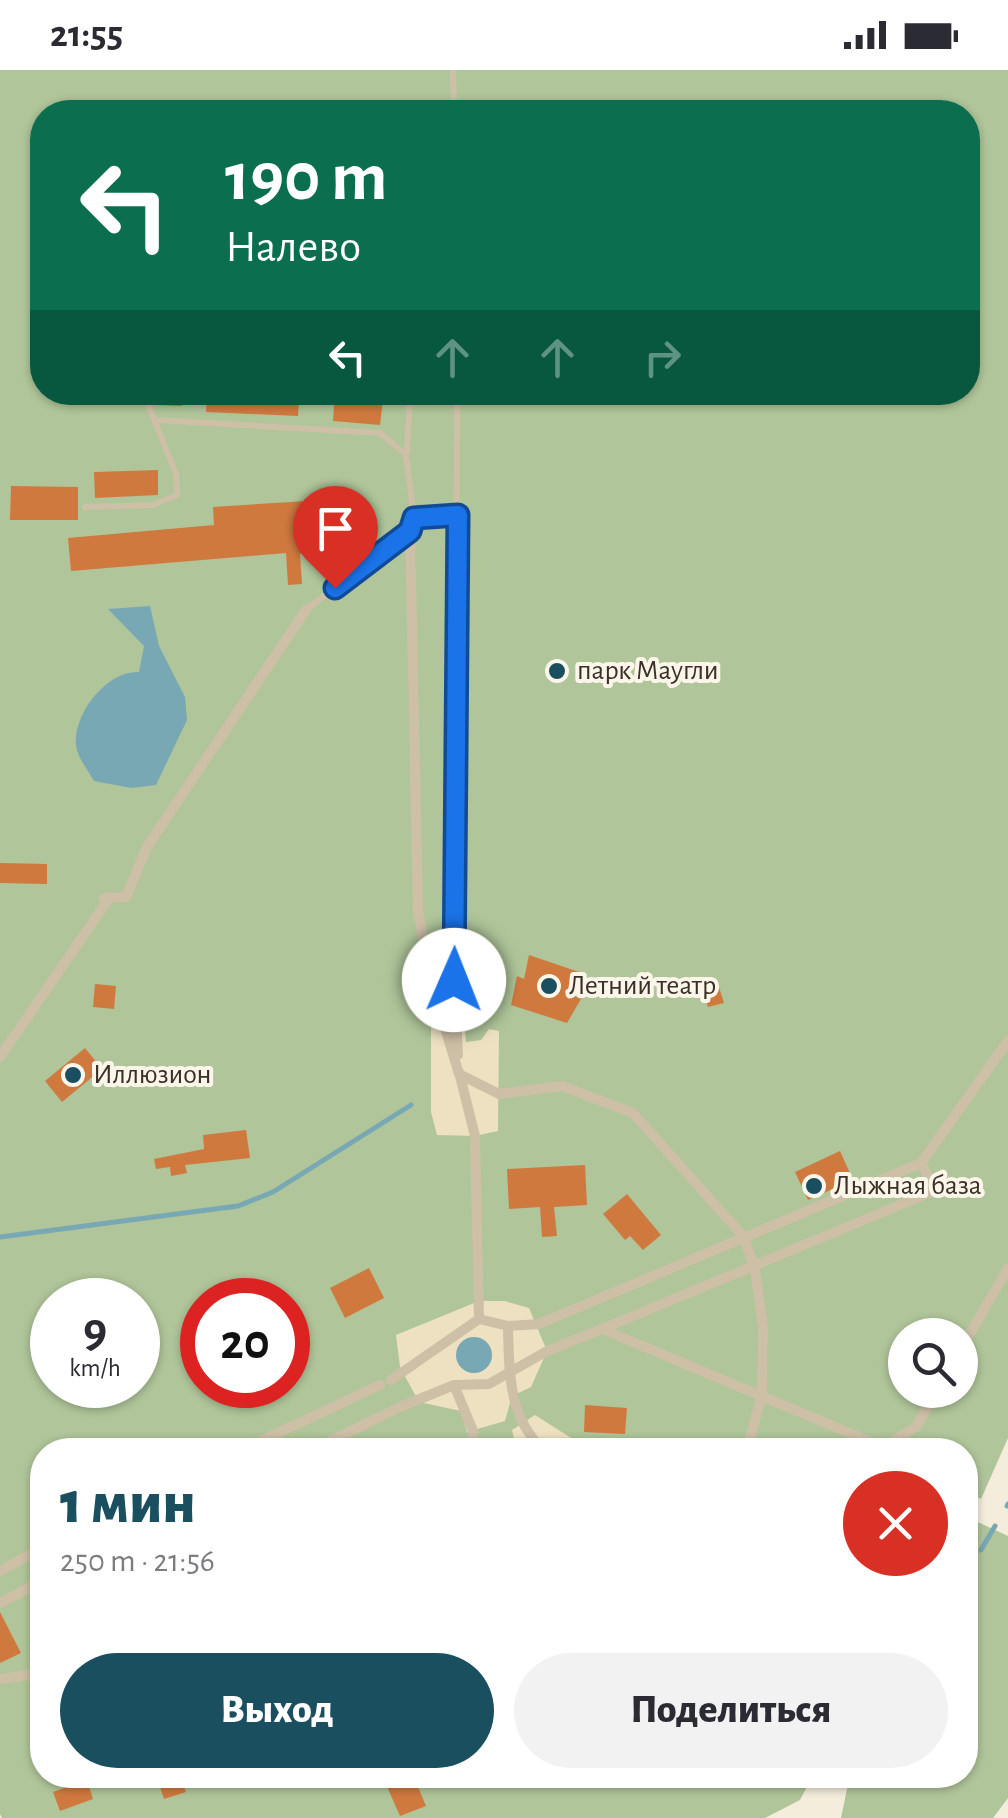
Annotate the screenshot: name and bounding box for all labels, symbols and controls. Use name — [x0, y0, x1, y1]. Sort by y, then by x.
text: 21:55 — [50, 16, 123, 54]
icon: left — [60, 140, 190, 270]
text: 190 m — [225, 143, 388, 213]
text: Налево — [225, 225, 361, 270]
icon: left — [320, 330, 375, 385]
icon: ahead — [425, 330, 480, 385]
icon: ahead — [530, 330, 585, 385]
icon: right — [635, 330, 690, 385]
pin — [293, 486, 378, 589]
icon: arrive — [308, 501, 363, 556]
place label: парк Маугли — [577, 657, 719, 685]
marker: парк Маугли — [546, 660, 568, 682]
position arrow — [402, 928, 506, 1032]
place label: Летний театр — [569, 972, 716, 1000]
marker: Летний театр — [538, 975, 560, 997]
place label: Иллюзион — [93, 1061, 211, 1089]
marker: Иллюзион — [62, 1064, 84, 1086]
place label: Лыжная база — [834, 1172, 982, 1200]
marker: Лыжная база — [803, 1175, 825, 1197]
speed limit sign: 20 — [180, 1278, 310, 1408]
text: 9 — [83, 1306, 107, 1356]
map controls — [888, 1318, 978, 1408]
button: search — [888, 1318, 978, 1408]
text: km/h — [69, 1356, 121, 1381]
button: close — [843, 1471, 948, 1576]
text: 1 мин — [60, 1474, 196, 1534]
text: 250 m · 21:56 — [60, 1545, 215, 1577]
button: Выход — [60, 1653, 494, 1768]
button: Поделиться — [514, 1653, 948, 1768]

